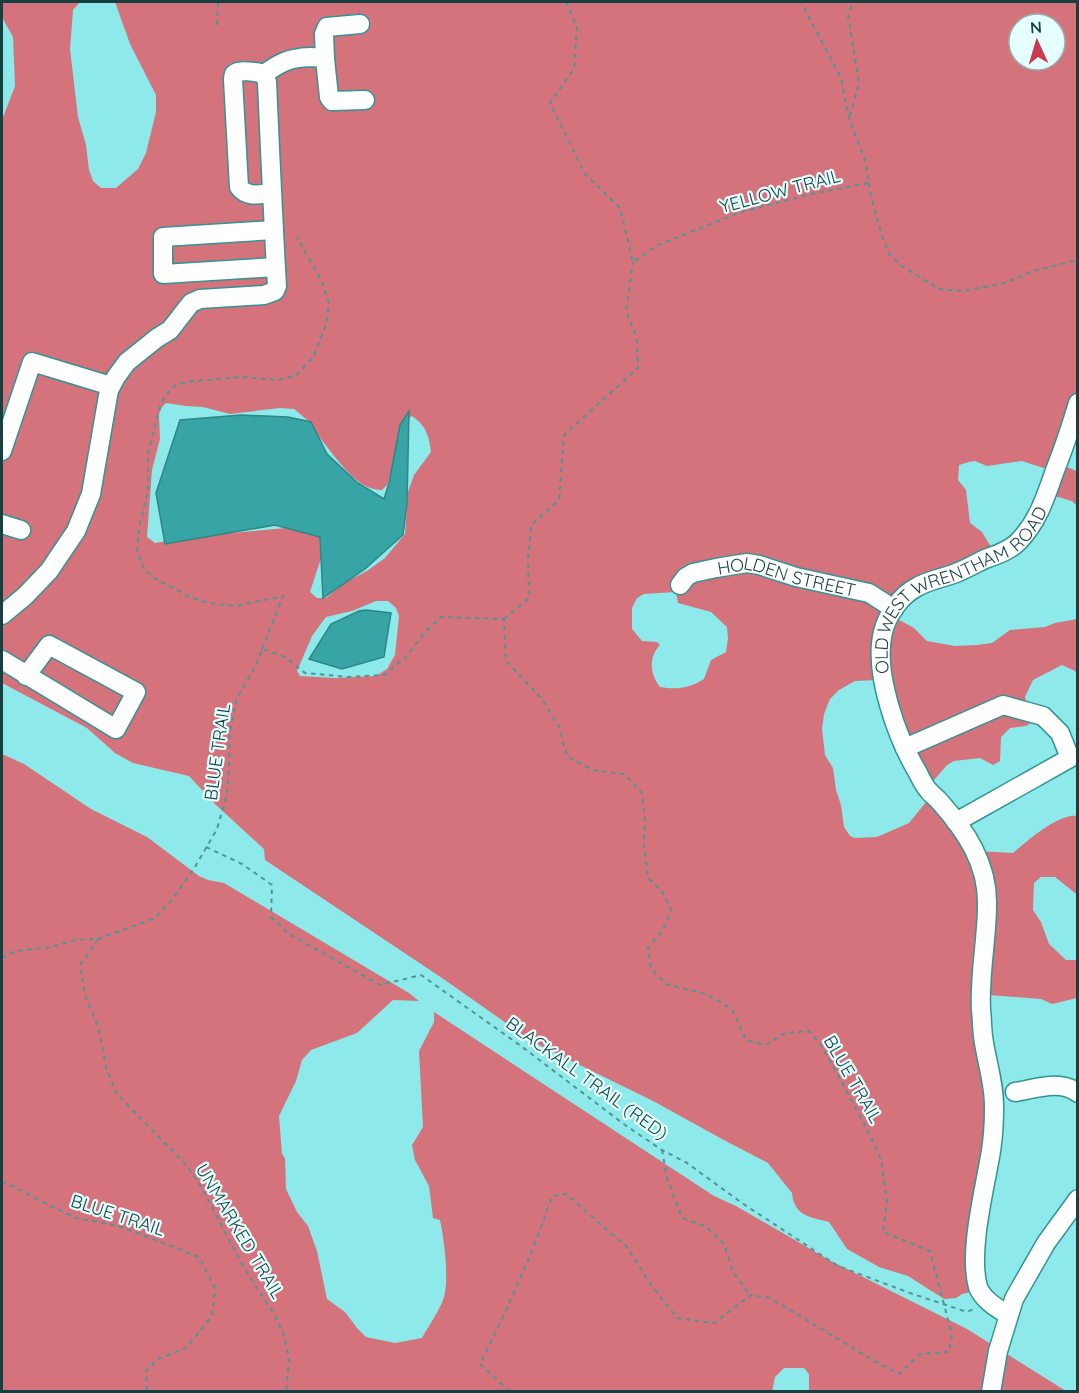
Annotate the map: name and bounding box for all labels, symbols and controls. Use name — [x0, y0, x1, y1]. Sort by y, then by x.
north arrow — [1007, 12, 1067, 72]
text: N — [1029, 17, 1043, 37]
street label: YELLOW TRAIL — [717, 164, 843, 218]
street label: OLD WEST WRENTHAM ROAD — [869, 502, 1052, 675]
street label: HOLDEN STREET — [716, 551, 858, 601]
street label: BLUE TRAIL — [199, 702, 235, 802]
street label: BLACKALL TRAIL (RED) — [501, 1011, 673, 1145]
street label: BLUE TRAIL — [819, 1031, 888, 1127]
street label: UNMARKED TRAIL — [191, 1159, 290, 1303]
street label: BLUE TRAIL — [68, 1189, 168, 1241]

